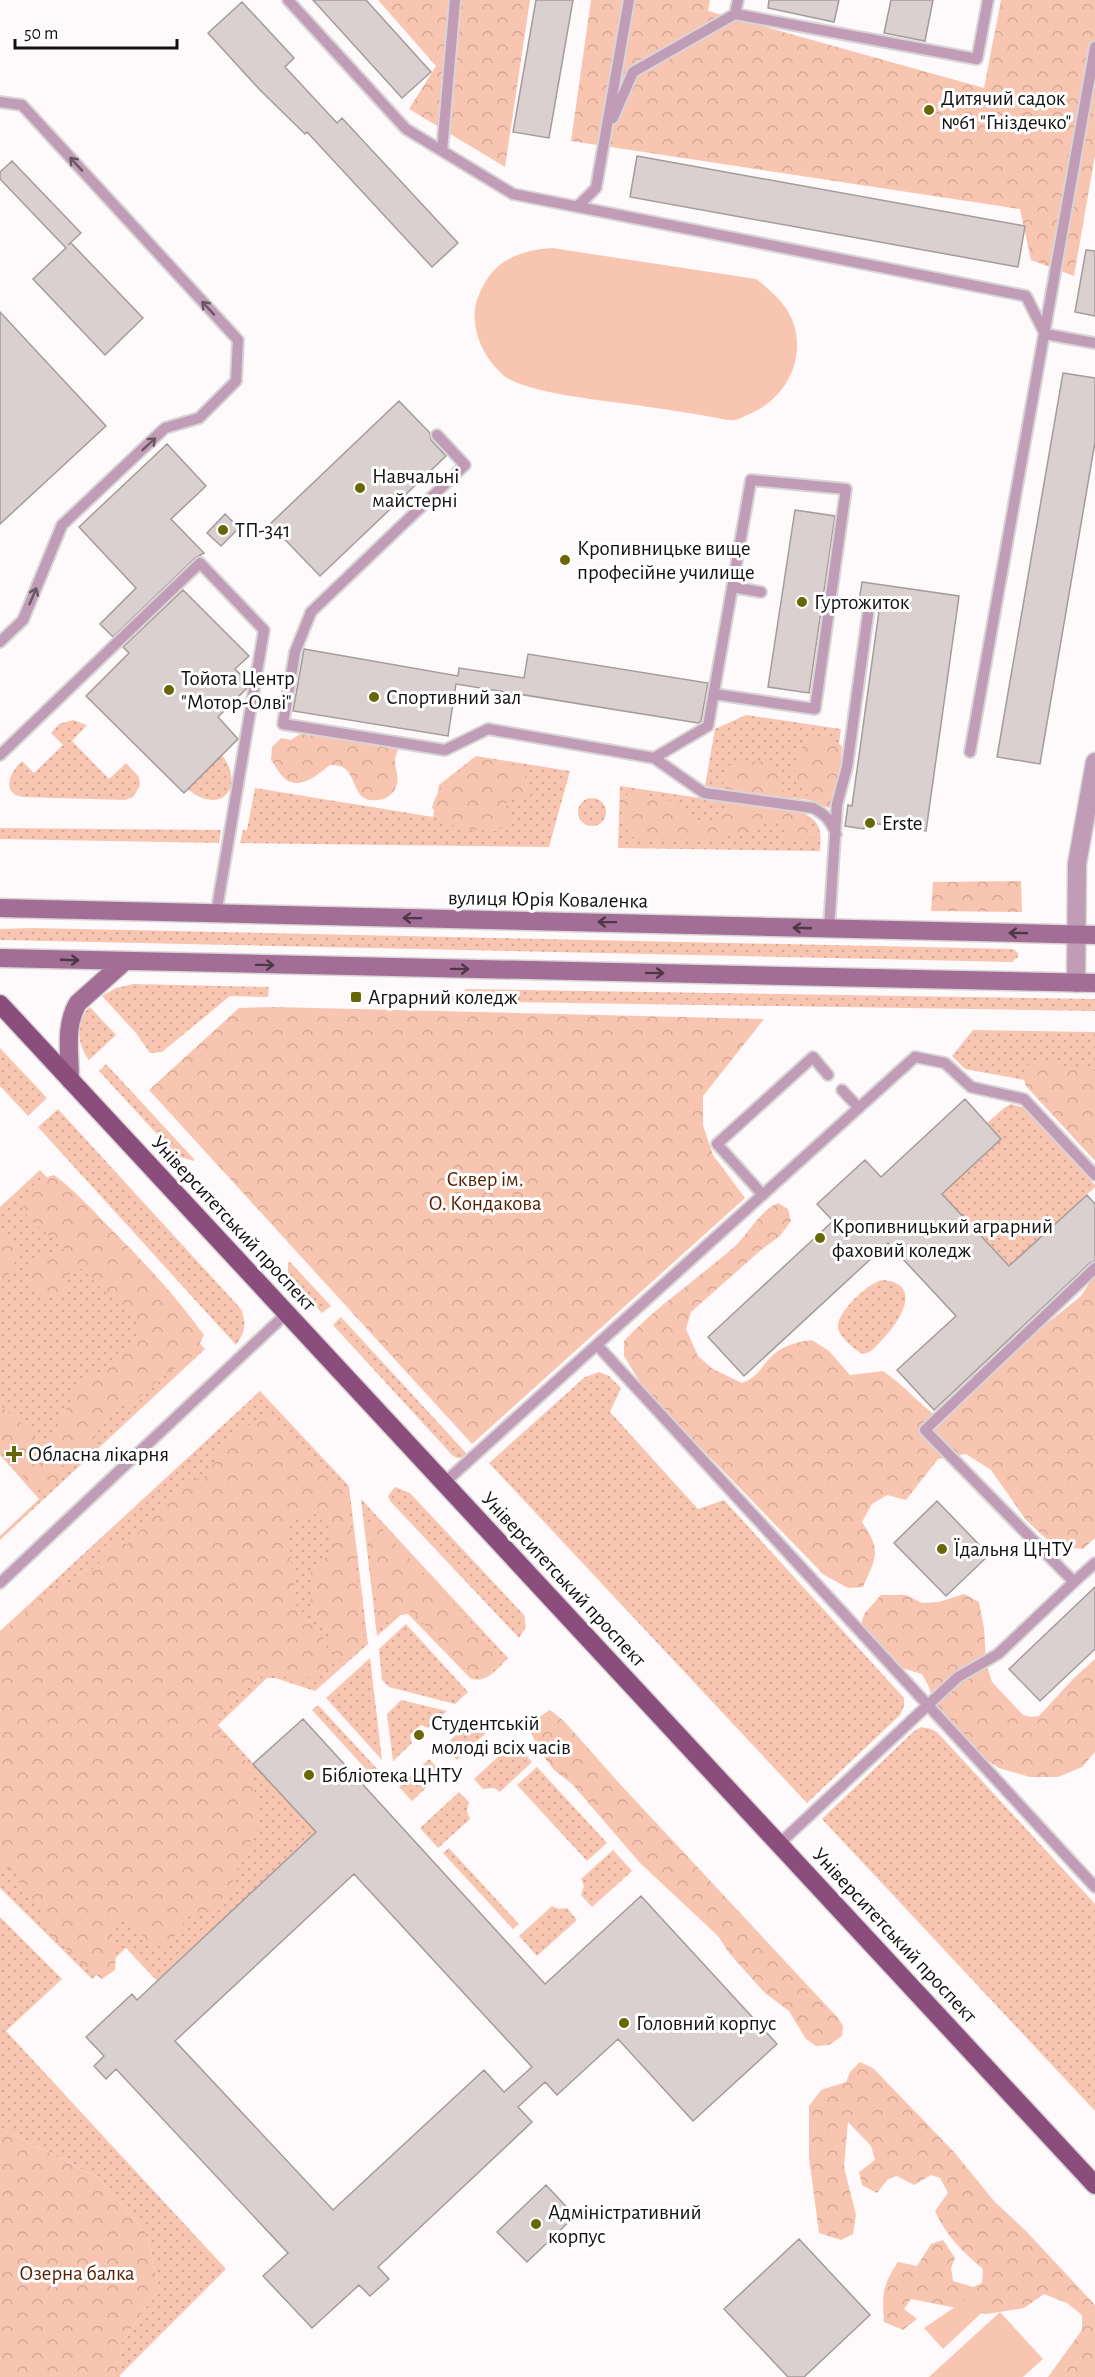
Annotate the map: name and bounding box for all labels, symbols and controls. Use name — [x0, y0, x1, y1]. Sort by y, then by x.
scale bar — [15, 12, 177, 50]
text: 50 m — [24, 25, 58, 43]
place label: Дитячий садок №61 "Гніздечко" — [941, 88, 1071, 133]
marker: Дитячий садок №61 "Гніздечко" — [922, 103, 936, 117]
one-way arrow — [69, 157, 83, 172]
one-way arrow — [201, 301, 215, 316]
one-way arrow — [141, 436, 156, 451]
place label: Навчальні майстерні — [372, 466, 459, 511]
marker: Навчальні майстерні — [353, 481, 367, 495]
place label: ТП-341 — [235, 520, 291, 541]
marker: ТП-341 — [216, 523, 230, 537]
place label: Кропивницьке вище професійне училище — [577, 538, 755, 583]
marker: Кропивницьке вище професійне училище — [558, 553, 572, 567]
one-way arrow — [28, 587, 39, 605]
place label: Гуртожиток — [814, 592, 910, 613]
marker: Гуртожиток — [795, 595, 809, 609]
place label: Тойота Центр "Мотор-Олві" — [181, 668, 295, 713]
marker: Тойота Центр "Мотор-Олві" — [162, 683, 176, 697]
place label: Спортивний зал — [386, 687, 521, 708]
marker: Спортивний зал — [367, 690, 381, 704]
place label: Erste — [882, 813, 923, 834]
marker: Erste — [863, 816, 877, 830]
street label: вулиця Юрія Коваленка — [448, 887, 649, 912]
one-way arrow — [403, 912, 423, 924]
one-way arrow — [598, 917, 618, 928]
one-way arrow — [793, 922, 813, 933]
one-way arrow — [1008, 927, 1028, 939]
one-way arrow — [59, 954, 79, 965]
one-way arrow — [254, 959, 274, 970]
one-way arrow — [449, 963, 469, 975]
one-way arrow — [644, 968, 664, 979]
place label: Аграрний коледж — [368, 987, 518, 1008]
marker: Аграрний коледж — [349, 990, 363, 1004]
street label: Університетський проспект — [147, 1132, 320, 1315]
park label: Сквер ім. О. Кондакова — [428, 1169, 542, 1214]
place label: Кропивницький аграрний фаховий коледж — [832, 1216, 1053, 1261]
marker: Кропивницький аграрний фаховий коледж — [813, 1231, 827, 1245]
place label: Обласна лікарня — [28, 1444, 169, 1465]
marker: Обласна лікарня — [5, 1445, 23, 1463]
street label: Університетський проспект — [477, 1488, 650, 1671]
place label: Їдальня ЦНТУ — [954, 1538, 1073, 1560]
marker: Їдальня ЦНТУ — [935, 1542, 949, 1556]
place label: Студентській молоді всіх часів — [431, 1713, 571, 1758]
marker: Студентській молоді всіх часів — [412, 1728, 426, 1742]
place label: Бібліотека ЦНТУ — [321, 1765, 463, 1786]
marker: Бібліотека ЦНТУ — [302, 1768, 316, 1782]
street label: Університетський проспект — [808, 1844, 981, 2027]
place label: Головний корпус — [636, 2013, 777, 2034]
marker: Головний корпус — [617, 2016, 631, 2030]
place label: Адміністративний корпус — [548, 2202, 702, 2247]
marker: Адміністративний корпус — [529, 2217, 543, 2231]
park label: Озерна балка — [19, 2263, 135, 2284]

